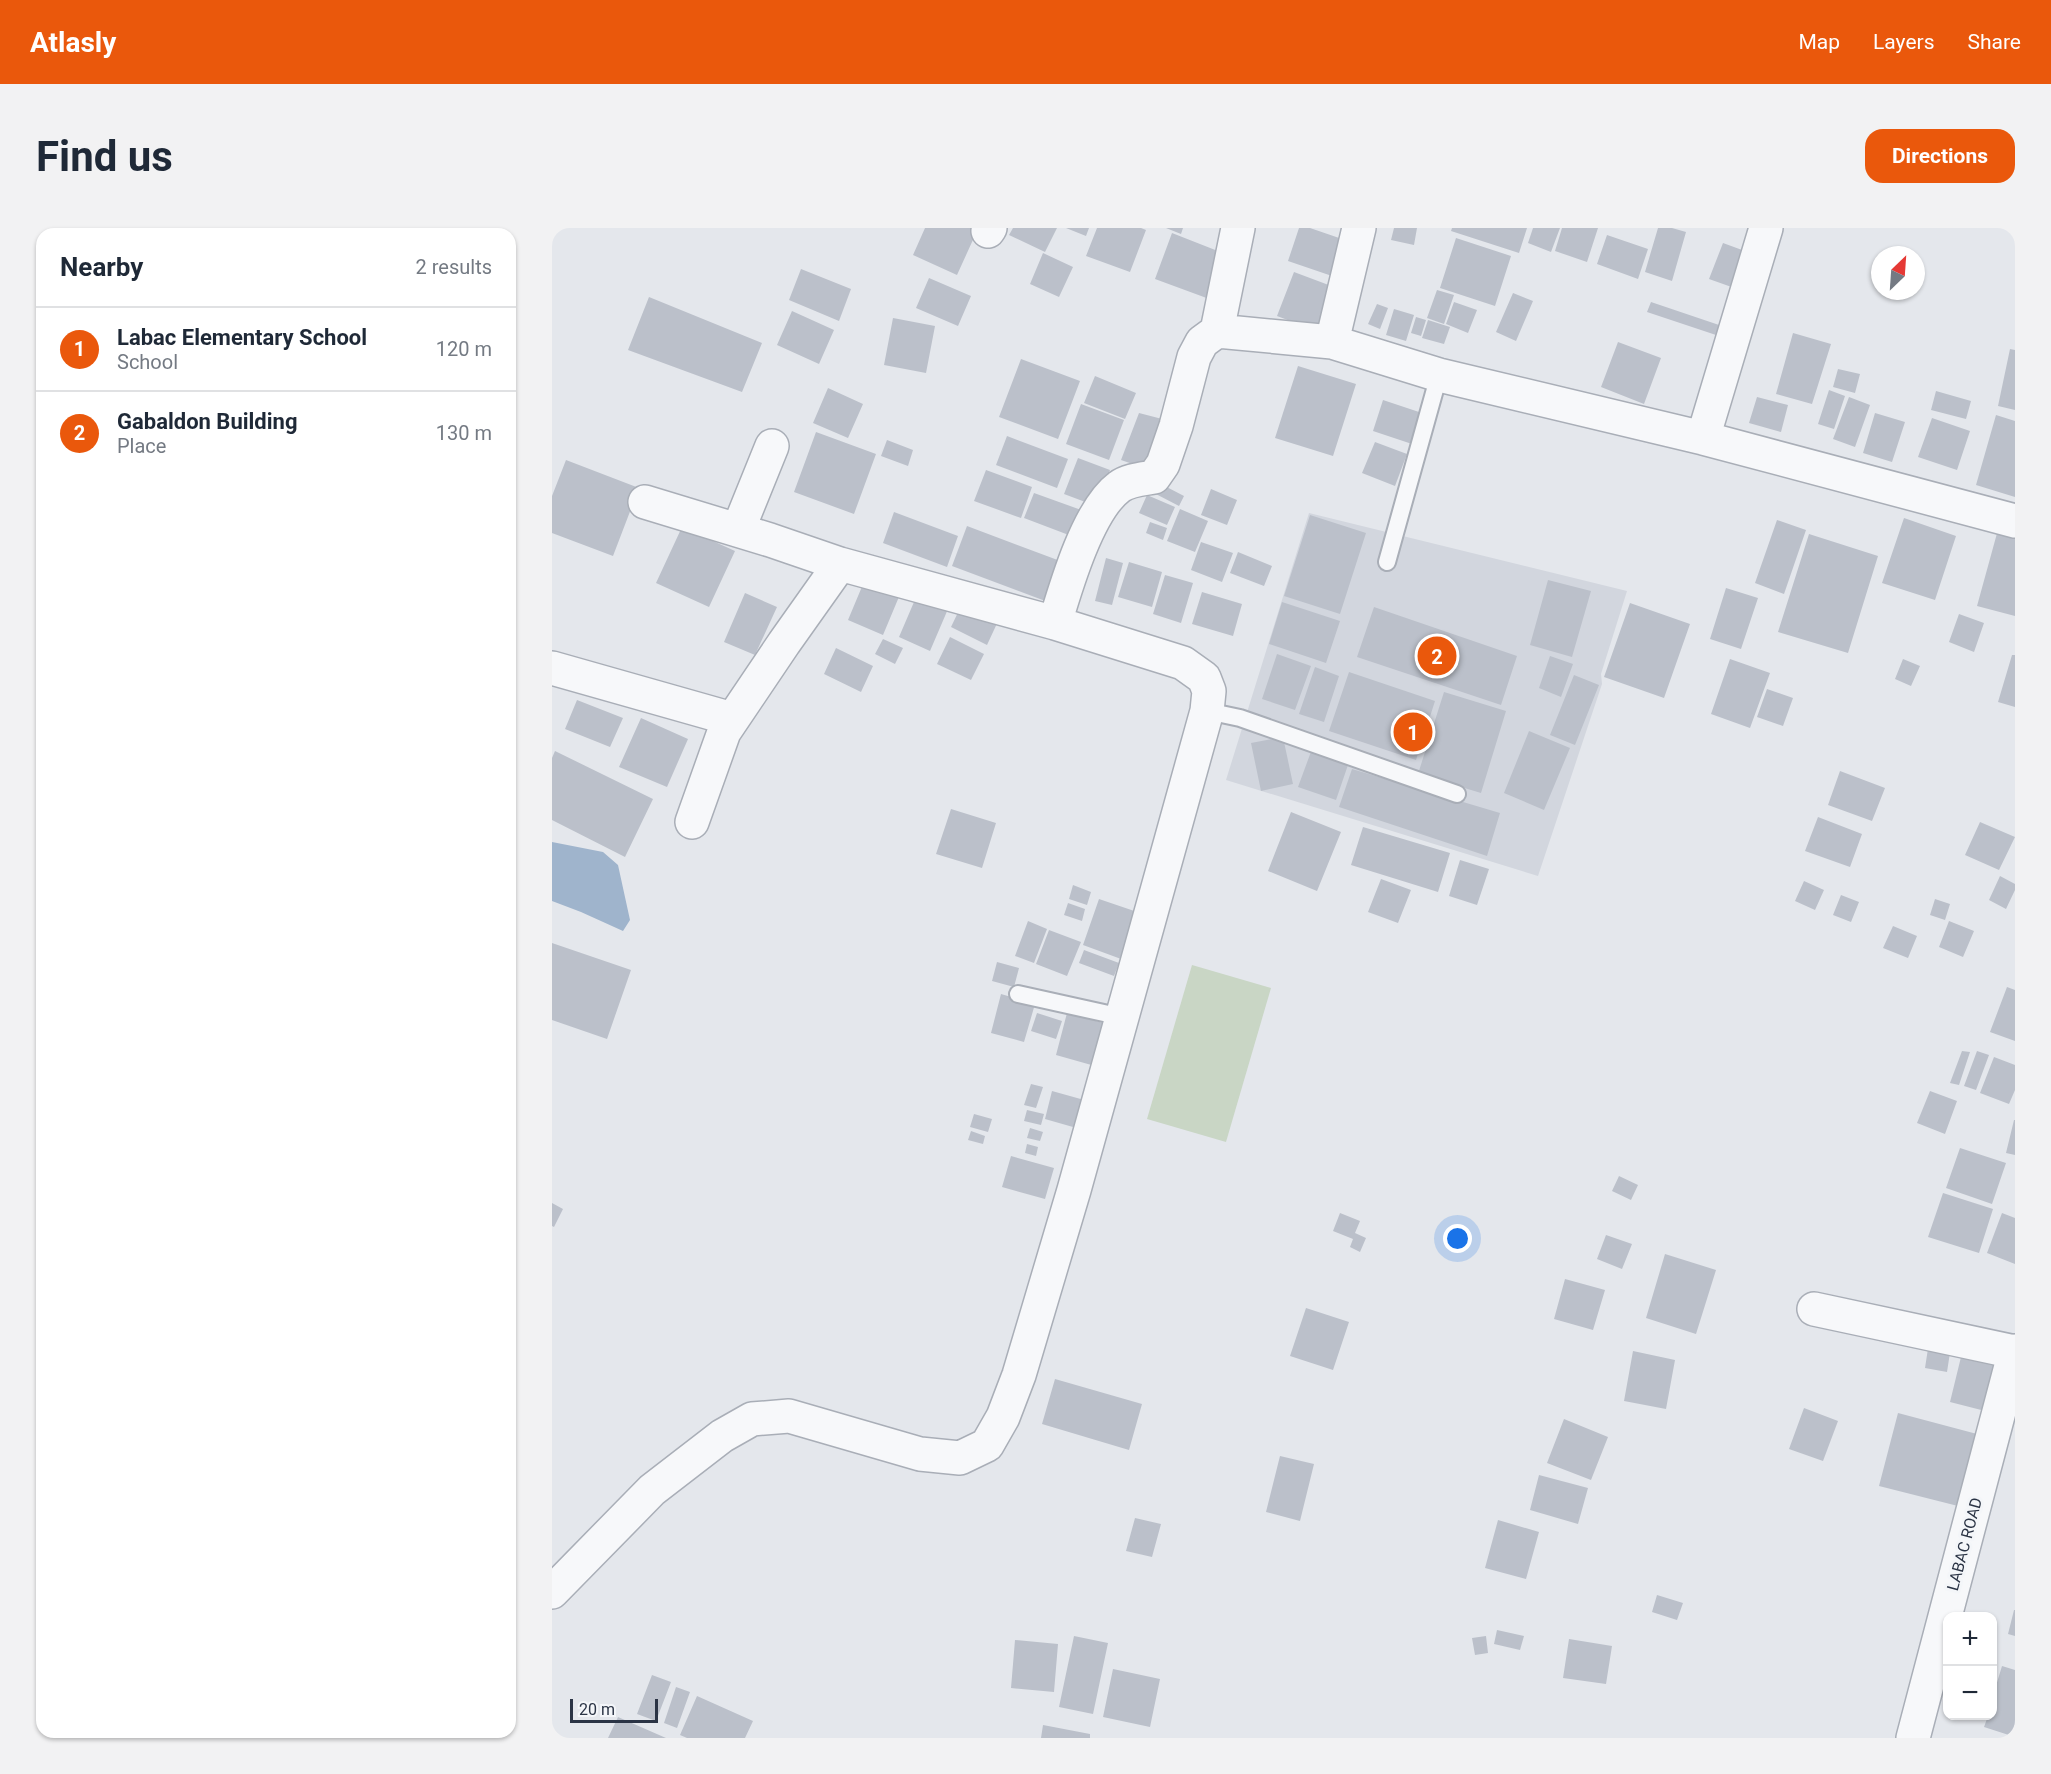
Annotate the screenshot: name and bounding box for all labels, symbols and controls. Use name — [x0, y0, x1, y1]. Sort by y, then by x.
text: Atlasly — [30, 26, 116, 59]
text: Map — [1798, 30, 1840, 54]
text: Layers — [1873, 30, 1934, 54]
text: Share — [1967, 30, 2021, 54]
button: Directions — [1865, 129, 2015, 183]
text: Find us — [36, 132, 173, 181]
north arrow — [1871, 246, 1925, 300]
text: Nearby — [60, 252, 143, 282]
text: 2 results — [416, 255, 492, 279]
text: Labac Elementary School — [117, 325, 367, 350]
text: 1 — [74, 337, 85, 361]
text: 120 m — [436, 337, 492, 361]
text: School — [117, 350, 178, 374]
text: Gabaldon Building — [117, 409, 297, 434]
text: 2 — [74, 421, 85, 445]
text: 130 m — [436, 421, 492, 445]
text: Place — [117, 434, 166, 458]
pin: 2 — [1418, 634, 1456, 678]
pin: 1 — [1394, 710, 1432, 754]
your location — [1443, 1224, 1472, 1253]
street label: LABAC ROAD — [1943, 1496, 1986, 1593]
map controls — [1943, 1612, 1997, 1720]
button: + — [1943, 1612, 1997, 1666]
button: − — [1943, 1666, 1997, 1720]
scale bar — [570, 1696, 658, 1724]
text: 20 m — [579, 1700, 615, 1719]

